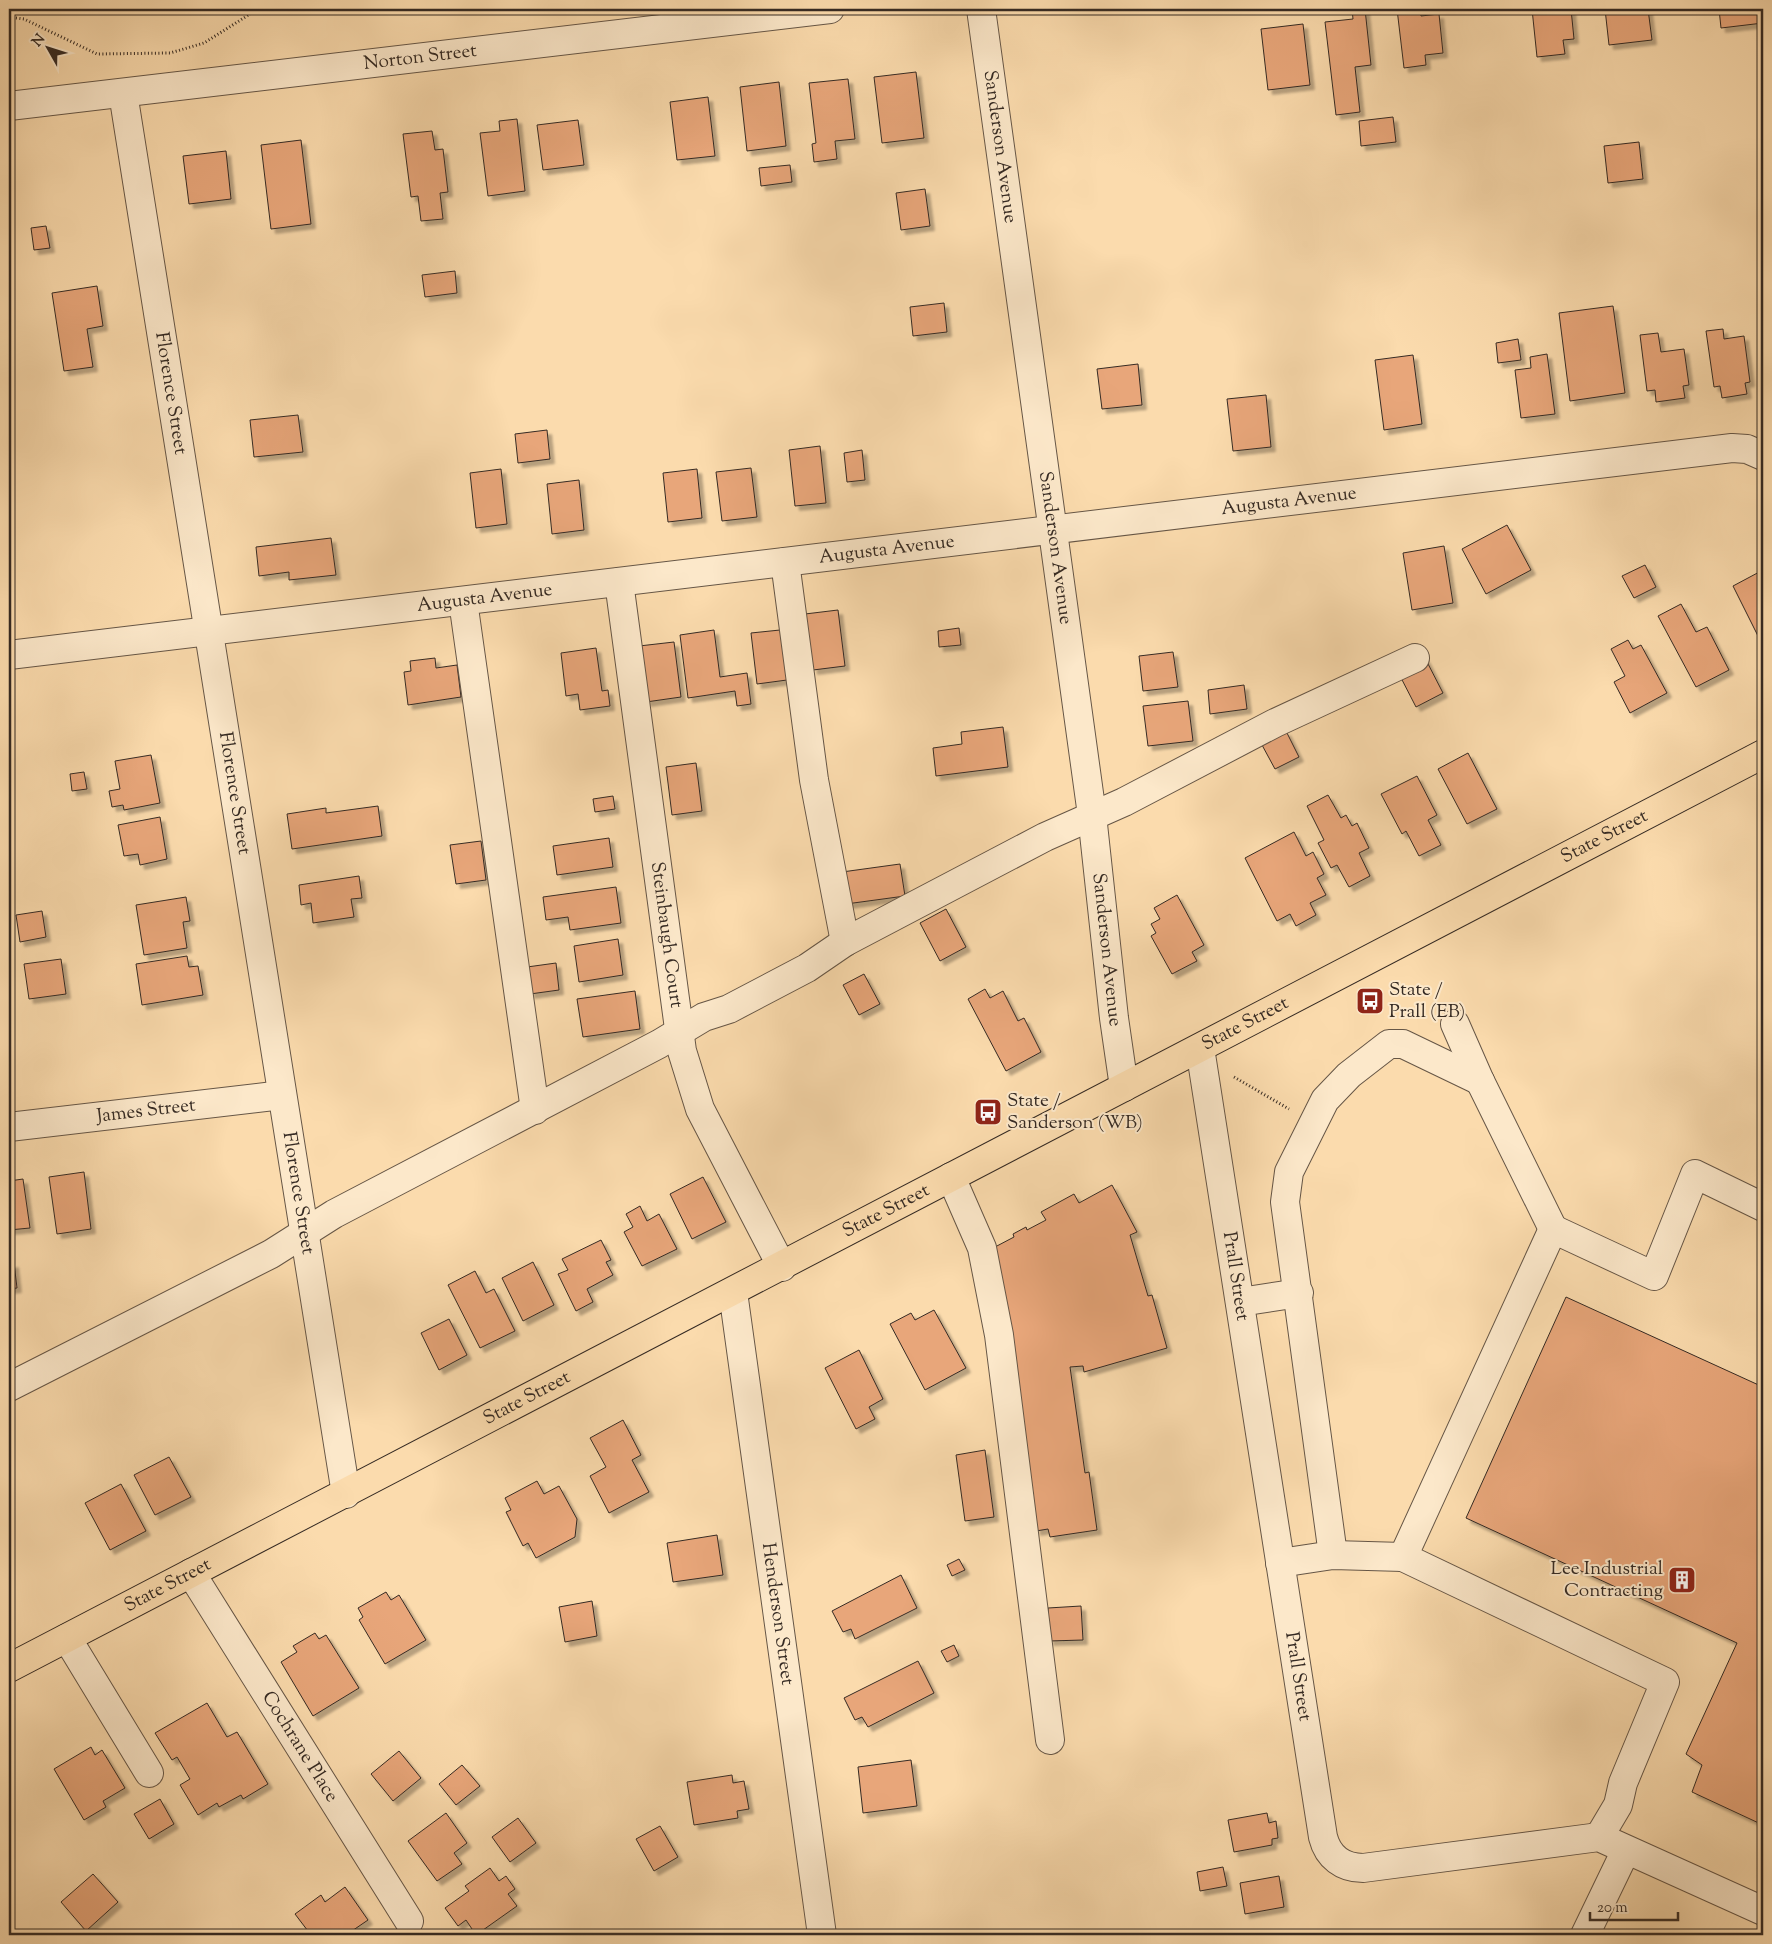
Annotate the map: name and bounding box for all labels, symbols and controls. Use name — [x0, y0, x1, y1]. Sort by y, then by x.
north arrow — [22, 22, 72, 72]
text: N — [28, 30, 51, 52]
street label: Norton Street — [362, 37, 479, 78]
street label: Sanderson Avenue — [976, 68, 1024, 225]
street label: Florence Street — [148, 330, 194, 457]
street label: Sanderson Avenue — [1031, 470, 1079, 626]
street label: Augusta Avenue — [1220, 480, 1358, 523]
street label: Augusta Avenue — [817, 528, 956, 571]
street label: Augusta Avenue — [415, 576, 554, 619]
street label: Florence Street — [211, 730, 258, 857]
street label: State Street — [1556, 803, 1653, 871]
street label: Steinbaugh Court — [643, 860, 690, 1010]
street label: Sanderson Avenue — [1085, 871, 1129, 1028]
place label: State / Prall (EB) — [1389, 977, 1465, 1026]
bus stop icon: State / Prall (EB) — [1355, 986, 1385, 1016]
street label: State Street — [1197, 990, 1294, 1058]
place label: State / Sanderson (WB) — [1007, 1088, 1143, 1137]
street label: James Street — [94, 1092, 197, 1130]
bus stop icon: State / Sanderson (WB) — [973, 1097, 1003, 1127]
street label: Florence Street — [275, 1130, 321, 1257]
street label: State Street — [838, 1177, 935, 1245]
street label: Prall Street — [1215, 1230, 1256, 1323]
street label: State Street — [479, 1364, 576, 1432]
street label: Henderson Street — [754, 1541, 801, 1687]
street label: State Street — [119, 1551, 217, 1619]
place label: Lee Industrial Contracting — [1550, 1556, 1663, 1605]
building icon: Lee Industrial Contracting — [1667, 1565, 1697, 1595]
street label: Prall Street — [1278, 1630, 1318, 1724]
street label: Cochrane Place — [255, 1686, 345, 1808]
scale bar — [1590, 1889, 1677, 1921]
text: 20 m — [1597, 1898, 1628, 1919]

